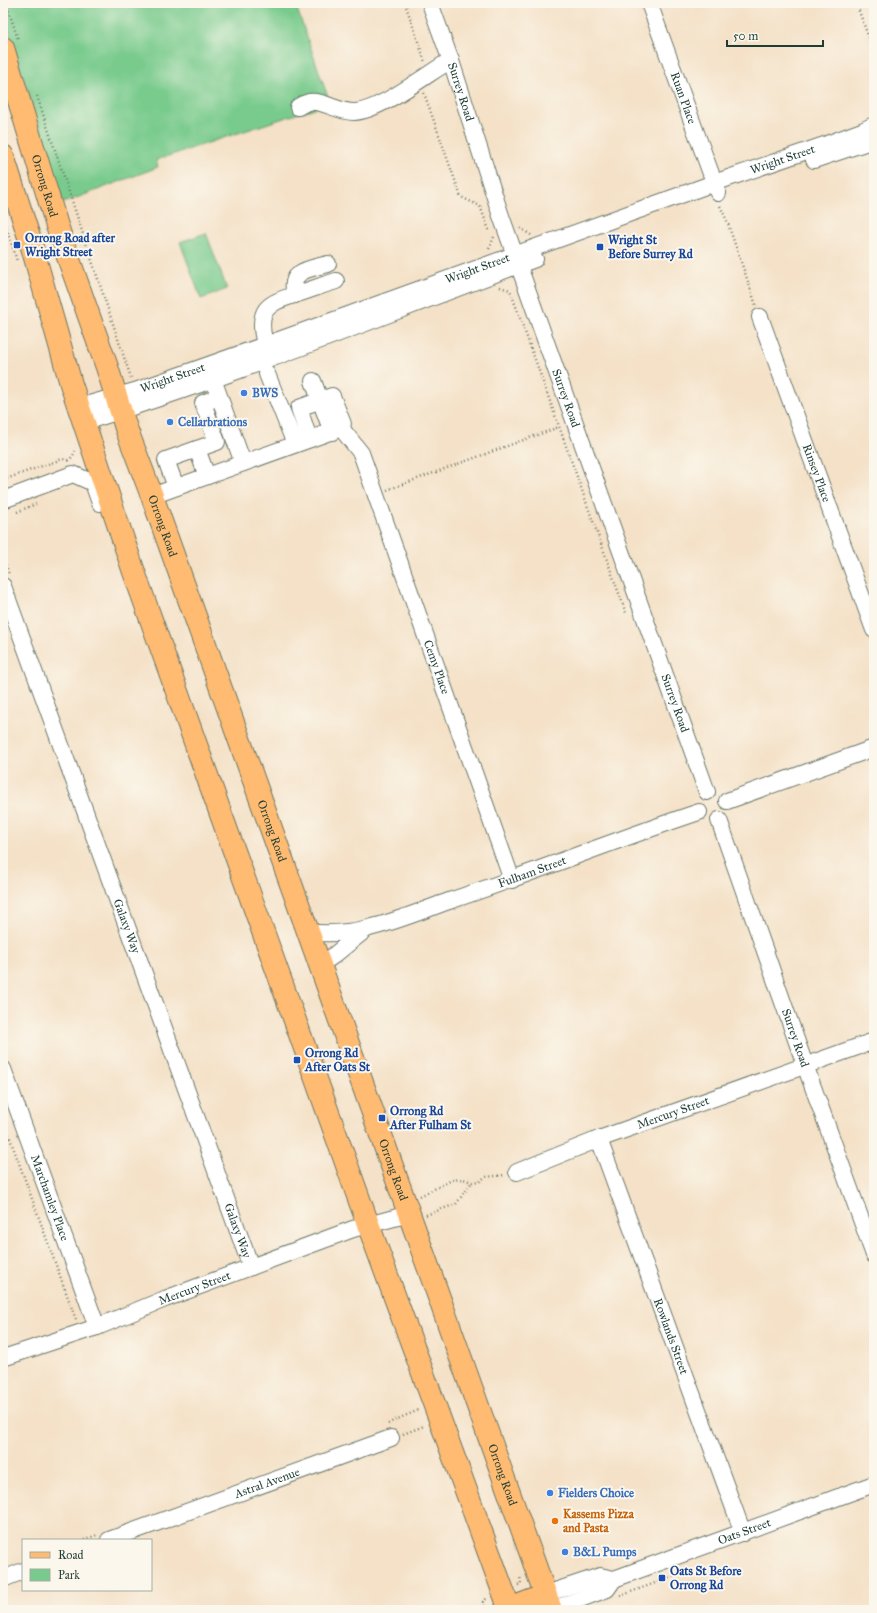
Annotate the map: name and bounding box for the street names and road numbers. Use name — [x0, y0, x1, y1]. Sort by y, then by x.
street label: Surrey Road — [445, 61, 477, 123]
street label: Ruan Place — [668, 70, 699, 126]
street label: Wright Street — [748, 141, 818, 177]
street label: Orrong Road — [29, 153, 61, 219]
street label: Wright Street — [443, 250, 512, 286]
street label: Wright Street — [138, 360, 207, 396]
street label: Surrey Road — [549, 367, 583, 429]
street label: Rinsey Place — [800, 442, 834, 504]
street label: Orrong Road — [145, 493, 180, 559]
street label: Cemy Place — [421, 638, 453, 696]
street label: Surrey Road — [658, 672, 692, 734]
street label: Orrong Road — [254, 798, 289, 864]
street label: Fulham Street — [496, 853, 569, 891]
street label: Galaxy Way — [111, 897, 143, 956]
street label: Surrey Road — [779, 1007, 812, 1069]
street label: Mercury Street — [635, 1093, 712, 1132]
street label: Orrong Road — [376, 1137, 411, 1203]
street label: Marchamley Place — [28, 1153, 72, 1243]
street label: Galaxy Way — [221, 1201, 254, 1260]
street label: Mercury Street — [156, 1268, 233, 1308]
street label: Rowlands Street — [651, 1296, 692, 1377]
street label: Orrong Road — [485, 1442, 520, 1508]
street label: Astral Avenue — [232, 1465, 301, 1501]
street label: Oats Street — [716, 1515, 773, 1547]

